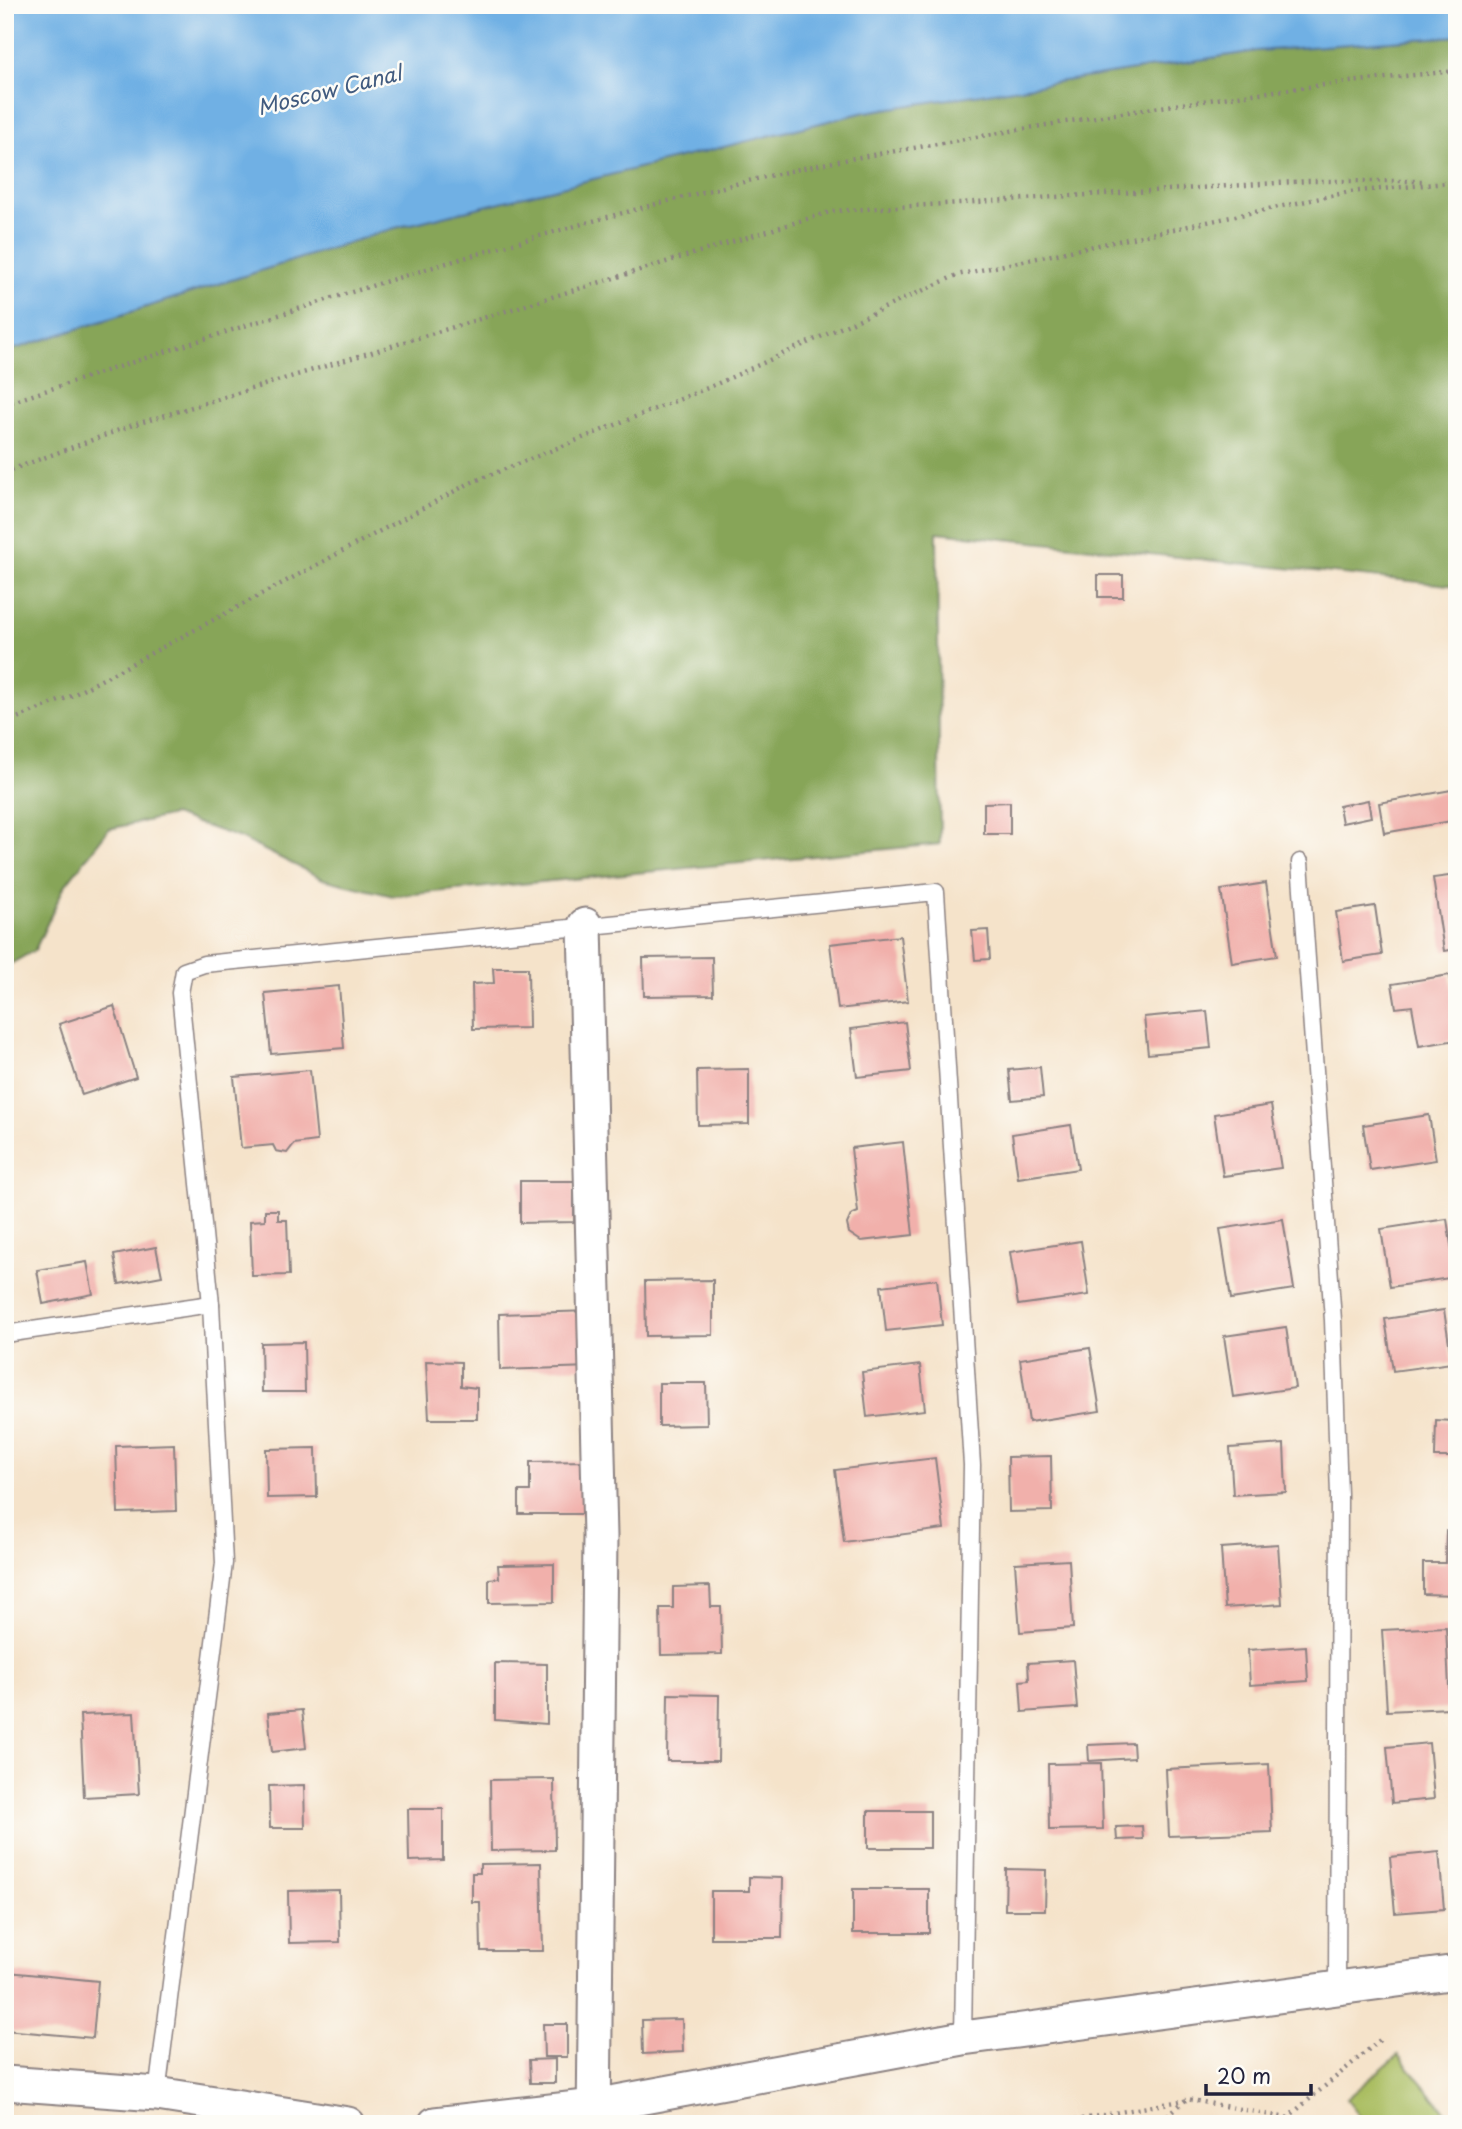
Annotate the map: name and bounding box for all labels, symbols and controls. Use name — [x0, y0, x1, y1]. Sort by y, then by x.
water label: Moscow Canal — [253, 55, 408, 122]
scale bar — [1206, 2052, 1312, 2096]
text: 20 m — [1217, 2059, 1271, 2091]

